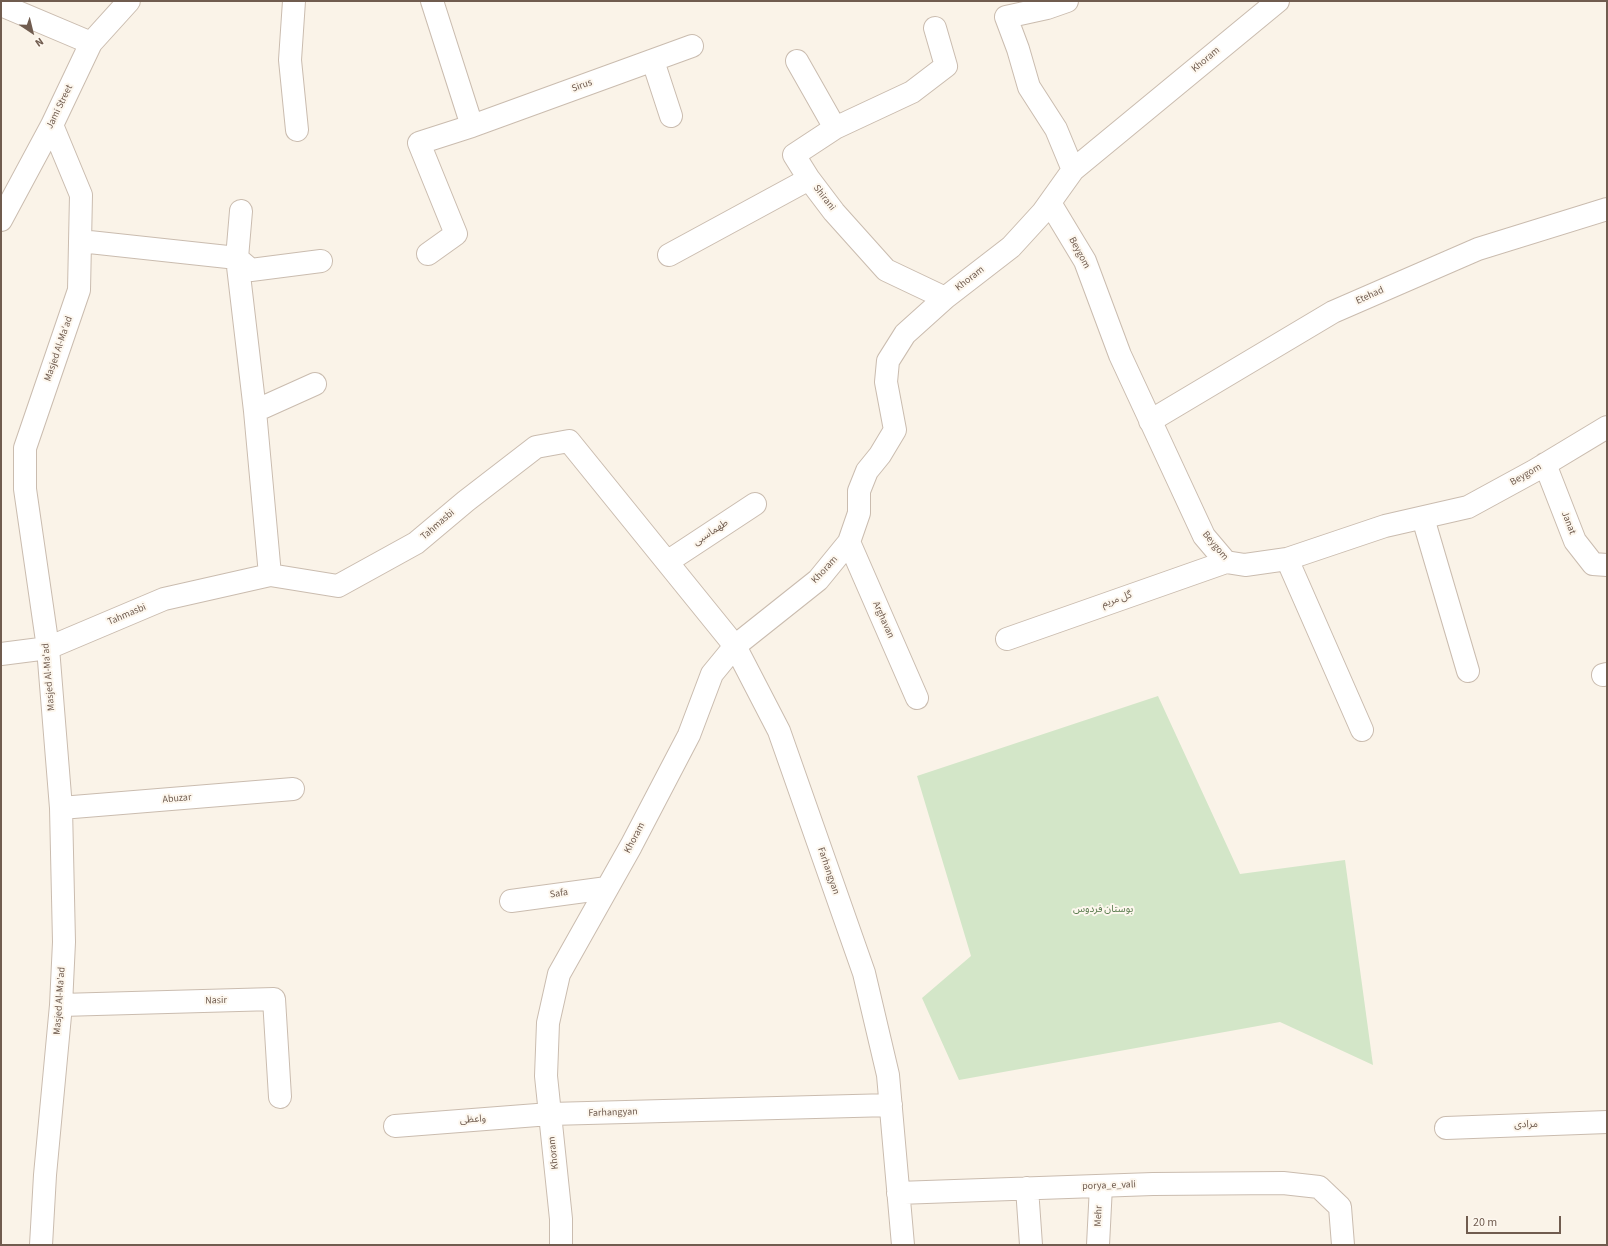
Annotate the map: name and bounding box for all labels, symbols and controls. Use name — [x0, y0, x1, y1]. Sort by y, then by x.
north arrow — [12, 12, 52, 52]
text: N — [32, 34, 46, 50]
street label: Khoram — [1189, 45, 1223, 75]
street label: Sirus — [570, 77, 594, 95]
street label: Jami Street — [44, 83, 76, 131]
street label: Shirani — [810, 183, 838, 213]
street label: Beygom — [1066, 235, 1092, 271]
street label: Khoram — [953, 264, 987, 294]
street label: Etehad — [1354, 285, 1386, 307]
street label: Masjed Al-Ma'ad — [42, 315, 76, 383]
street label: Beygom — [1508, 461, 1544, 489]
street label: Tahmasbi — [419, 507, 457, 543]
street label: Janat — [1558, 510, 1578, 536]
street label: طهماسبی — [691, 517, 731, 549]
street label: Beygom — [1199, 529, 1231, 563]
street label: Khoram — [809, 554, 841, 586]
street label: گل مریم — [1100, 589, 1134, 611]
street label: Arghavan — [870, 600, 896, 640]
street label: Tahmasbi — [106, 602, 148, 628]
street label: Masjed Al-Ma'ad — [40, 643, 58, 711]
street label: Abuzar — [162, 792, 192, 806]
street label: Khoram — [622, 821, 648, 855]
street label: Farhangyan — [814, 846, 842, 896]
street label: Safa — [549, 887, 569, 901]
park label: بوستان فردوس — [1073, 904, 1133, 916]
street label: Masjed Al-Ma'ad — [52, 967, 68, 1035]
street label: Nasir — [205, 995, 227, 1007]
street label: Farhangyan — [588, 1106, 638, 1120]
street label: واعظی — [459, 1113, 487, 1127]
street label: مرادی — [1514, 1119, 1538, 1131]
street label: Khoram — [546, 1136, 562, 1170]
street label: porya_e_vali — [1082, 1179, 1136, 1193]
street label: Mehr — [1093, 1205, 1105, 1227]
scale bar — [1468, 1208, 1563, 1234]
text: 20 m — [1473, 1214, 1497, 1231]

